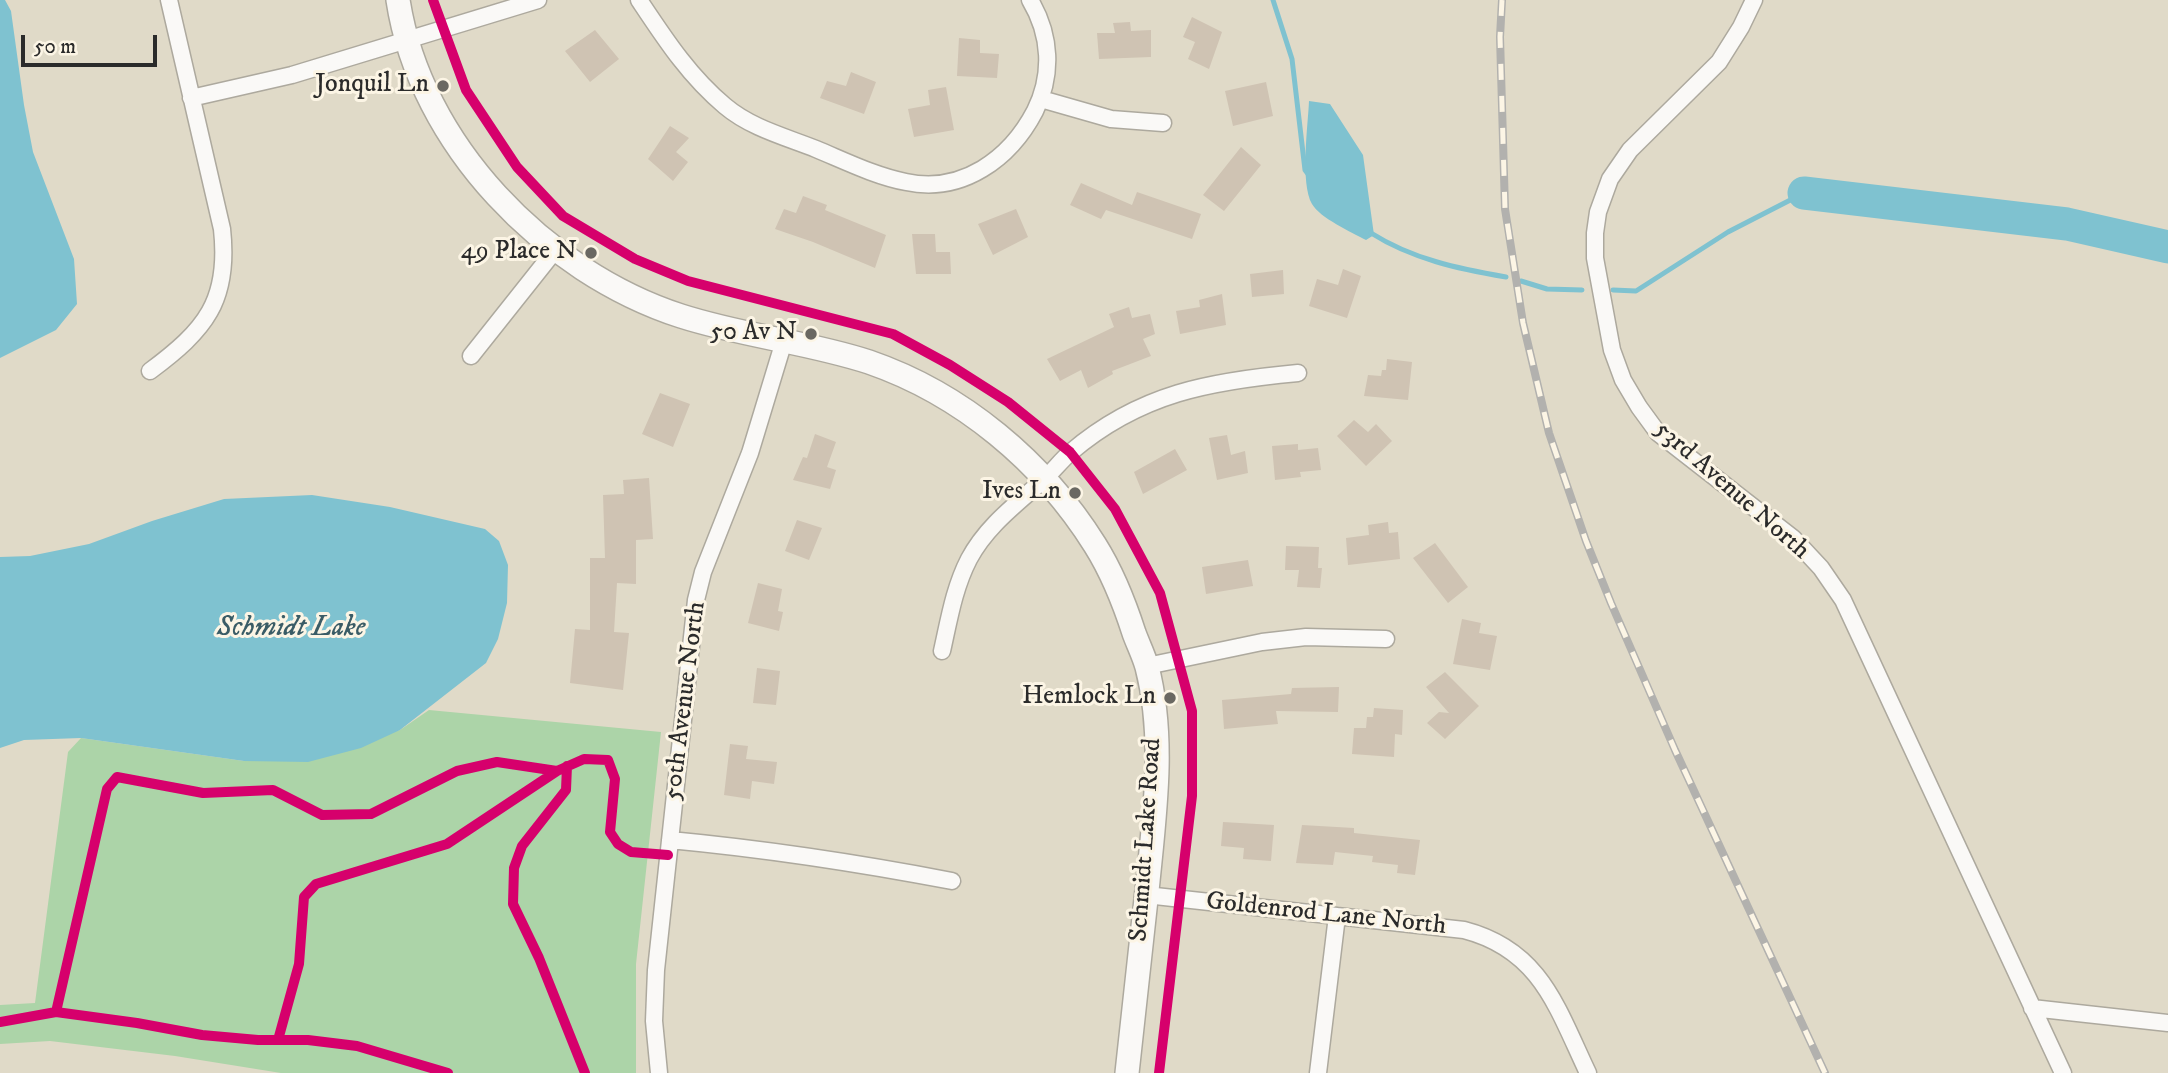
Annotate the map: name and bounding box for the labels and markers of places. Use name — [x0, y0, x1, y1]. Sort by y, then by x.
place label: Jonquil Ln — [315, 70, 429, 102]
marker: Jonquil Ln — [435, 78, 451, 94]
place label: 49 Place N — [461, 237, 577, 269]
marker: 49 Place N — [583, 245, 599, 261]
place label: 50 Av N — [710, 318, 797, 350]
marker: 50 Av N — [803, 326, 819, 342]
place label: Ives Ln — [982, 477, 1061, 509]
marker: Ives Ln — [1067, 485, 1083, 501]
place label: Hemlock Ln — [1022, 682, 1156, 714]
marker: Hemlock Ln — [1162, 690, 1178, 706]

